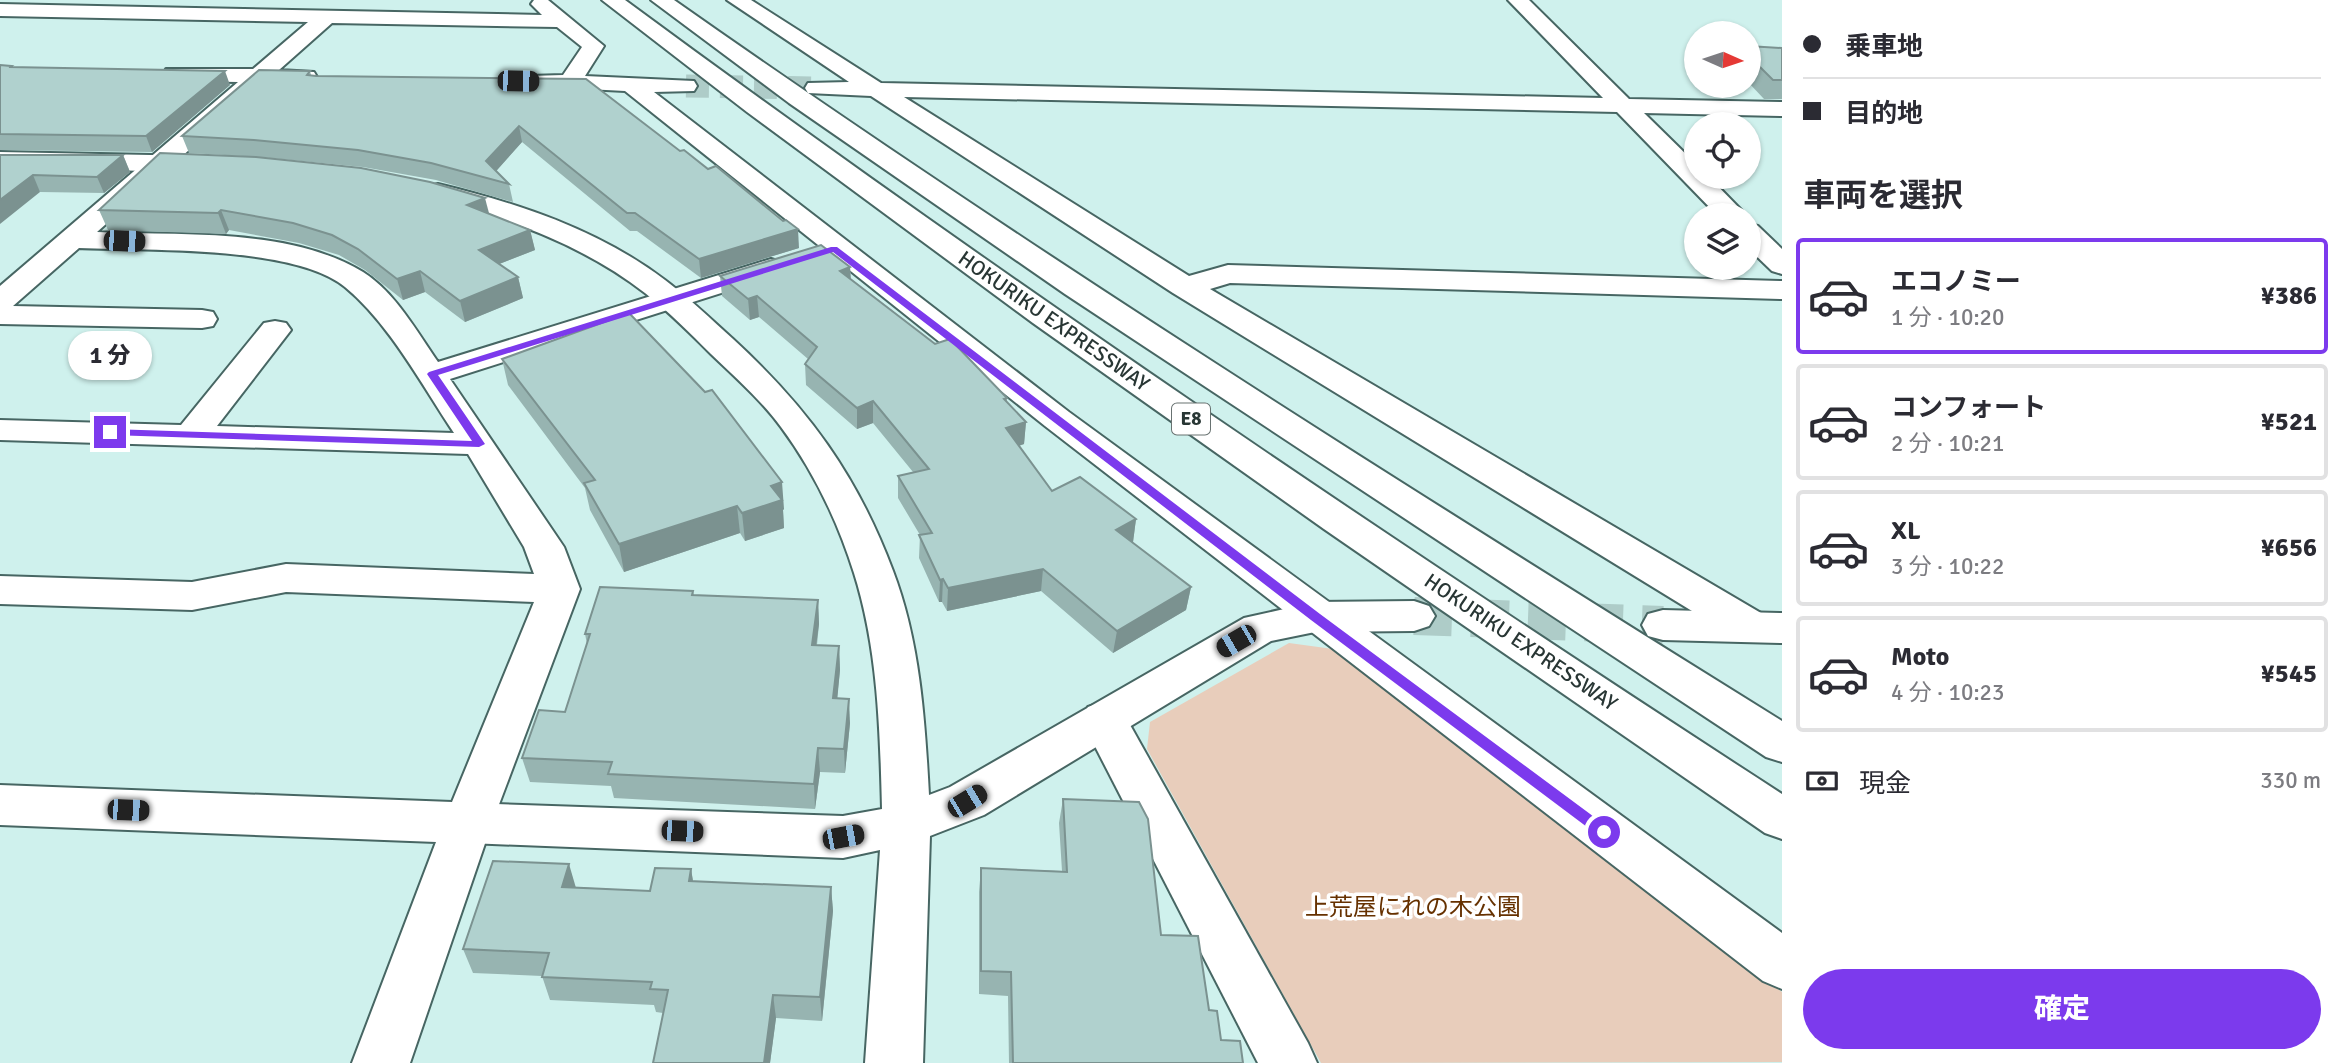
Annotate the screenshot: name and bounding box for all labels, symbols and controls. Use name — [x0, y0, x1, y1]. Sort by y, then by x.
north arrow — [1684, 21, 1760, 98]
map controls — [1684, 21, 1761, 280]
text: 乗車地 — [1845, 31, 1923, 63]
car — [497, 70, 540, 92]
text: 目的地 — [1845, 98, 1923, 130]
button: locate — [1684, 112, 1761, 189]
text: 車両を選択 — [1803, 176, 1963, 215]
button: layers — [1684, 203, 1761, 280]
car — [103, 230, 146, 252]
street label: HOKURIKU EXPRESSWAY — [953, 245, 1155, 397]
icon: car — [1807, 265, 1870, 328]
text: エコノミー — [1891, 266, 2021, 298]
text: ¥386 — [2261, 280, 2317, 312]
text: 1 分 · 10:20 — [1891, 303, 2004, 332]
callout: 1 分 — [68, 330, 152, 380]
text: 1 分 — [90, 341, 130, 370]
icon: car — [1807, 391, 1870, 454]
text: コンフォート — [1891, 392, 2046, 424]
road number: E8 — [1172, 404, 1210, 434]
text: ¥521 — [2261, 406, 2317, 438]
route end — [94, 416, 126, 448]
text: 2 分 · 10:21 — [1891, 429, 2004, 458]
text: XL — [1891, 515, 1921, 547]
icon: car — [1807, 517, 1870, 580]
text: ¥656 — [2261, 532, 2317, 564]
text: 3 分 · 10:22 — [1891, 552, 2004, 581]
street label: HOKURIKU EXPRESSWAY — [1419, 568, 1623, 717]
car — [1213, 621, 1260, 661]
text: Moto — [1891, 641, 1949, 673]
icon: car — [1807, 643, 1870, 706]
text: ¥545 — [2261, 658, 2317, 690]
text: 4 分 · 10:23 — [1891, 678, 2004, 707]
icon: cash — [1803, 762, 1841, 800]
text: 330 m — [2260, 766, 2321, 795]
text: 現金 — [1859, 768, 1911, 800]
car — [944, 781, 991, 821]
car — [107, 799, 150, 821]
route start — [1588, 816, 1620, 848]
car — [661, 820, 704, 842]
car — [821, 823, 866, 851]
park label: 上荒屋にれの木公園 — [1305, 892, 1521, 922]
button: 確定 — [1803, 969, 2321, 1049]

